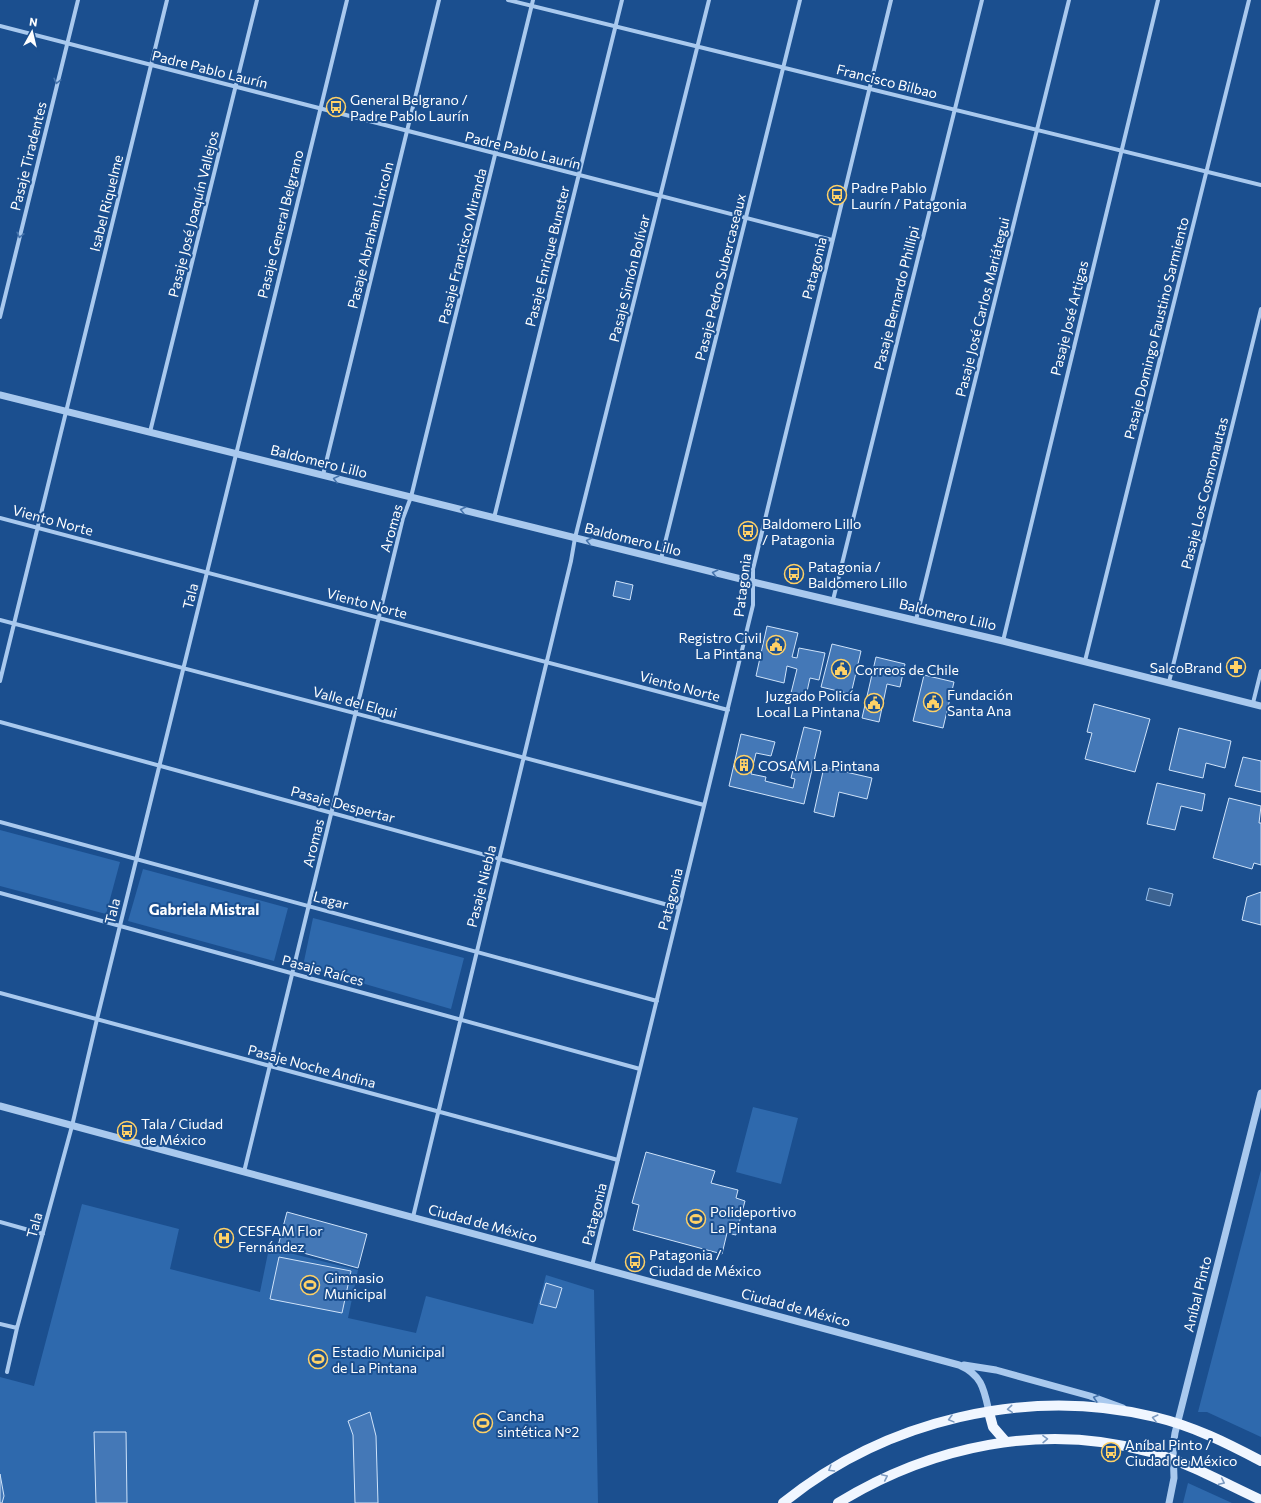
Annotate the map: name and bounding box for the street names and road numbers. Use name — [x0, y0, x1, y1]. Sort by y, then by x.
street label: Padre Pablo Laurín — [150, 46, 270, 92]
street label: Francisco Bilbao — [835, 60, 939, 102]
street label: Pasaje Tiradentes — [6, 100, 50, 212]
street label: Padre Pablo Laurín — [463, 127, 583, 173]
street label: Pasaje José Joaquín Vallejos — [164, 129, 222, 299]
street label: Pasaje General Belgrano — [253, 148, 307, 300]
street label: Isabel Riquelme — [86, 153, 126, 253]
street label: Pasaje Abraham Lincoln — [343, 160, 397, 310]
street label: Pasaje Francisco Miranda — [434, 166, 490, 326]
street label: Pasaje Enrique Bunster — [521, 183, 573, 328]
street label: Pasaje Pedro Subercaseaux — [691, 191, 749, 362]
street label: Pasaje Simón Bolívar — [605, 212, 653, 344]
street label: Pasaje José Carlos Mariátegui — [951, 215, 1013, 399]
street label: Pasaje Domingo Faustino Sarmiento — [1120, 215, 1192, 441]
street label: Pasaje Bernardo Phillipi — [870, 224, 922, 372]
street label: Patagonia — [798, 235, 830, 301]
street label: Pasaje José Artigas — [1046, 259, 1092, 377]
street label: Pasaje Los Cosmonautas — [1177, 415, 1231, 571]
street label: Baldomero Lillo — [269, 441, 369, 481]
street label: Viento Norte — [11, 501, 95, 539]
street label: Aromas — [376, 502, 406, 554]
street label: Baldomero Lillo — [583, 519, 683, 559]
street label: Patagonia — [730, 552, 754, 618]
street label: Tala — [179, 581, 201, 611]
street label: Viento Norte — [325, 584, 409, 622]
street label: Baldomero Lillo — [898, 595, 998, 633]
street label: Viento Norte — [638, 667, 722, 705]
street label: Valle del Elqui — [311, 683, 399, 721]
street label: Pasaje Despertar — [289, 782, 397, 826]
street label: Aromas — [299, 817, 327, 869]
street label: Pasaje Niebla — [463, 843, 499, 929]
street label: Patagonia — [654, 866, 686, 932]
street label: Lagar — [312, 887, 351, 913]
street label: Tala — [101, 896, 123, 926]
street label: Pasaje Raíces — [280, 951, 366, 989]
street label: Pasaje Noche Andina — [246, 1041, 378, 1091]
street label: Patagonia — [578, 1181, 610, 1247]
street label: Ciudad de México — [427, 1200, 539, 1246]
street label: Tala — [22, 1210, 46, 1240]
street label: Aníbal Pinto — [1179, 1254, 1215, 1334]
street label: Ciudad de México — [740, 1284, 852, 1330]

